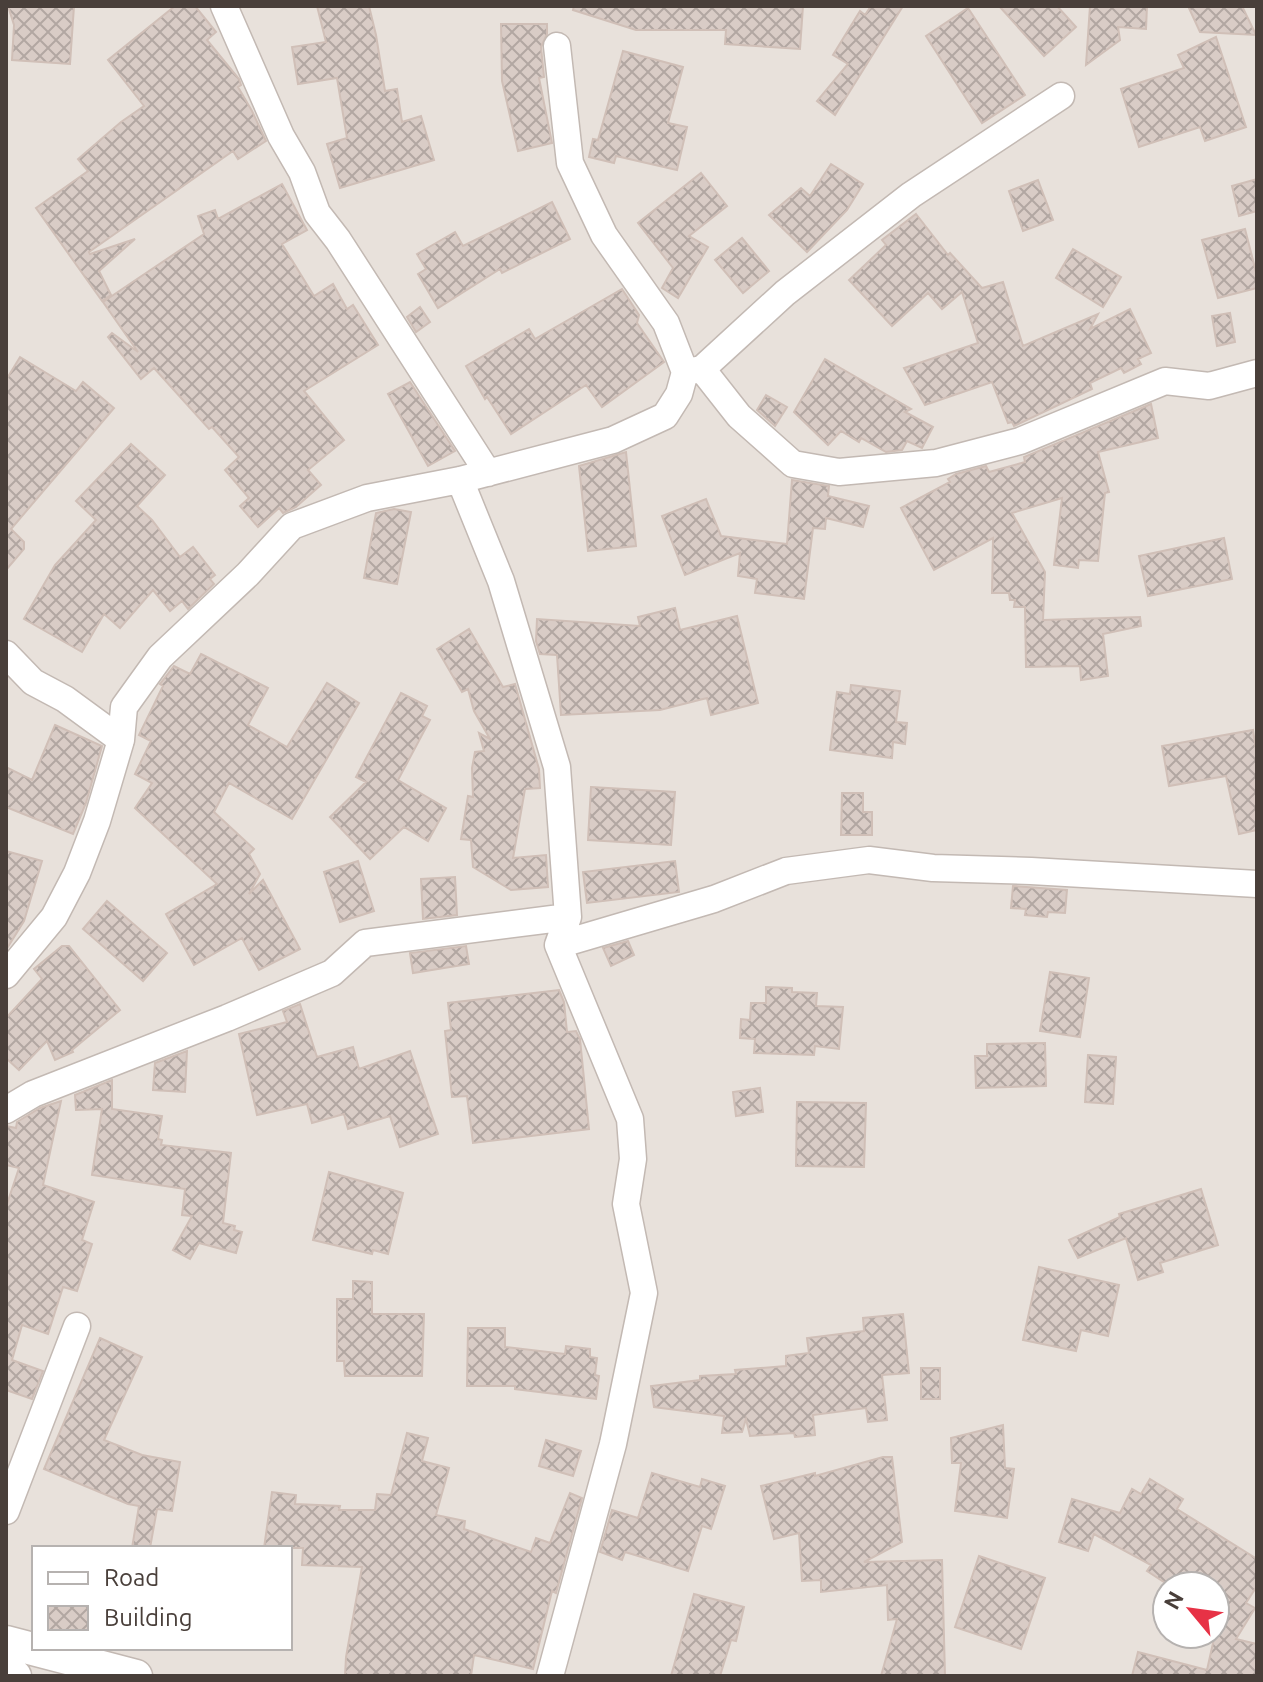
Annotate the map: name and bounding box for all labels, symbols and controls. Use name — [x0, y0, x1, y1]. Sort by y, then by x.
legend — [32, 1546, 292, 1650]
text: Road — [104, 1564, 159, 1591]
north arrow — [1151, 1570, 1231, 1650]
text: N — [1158, 1587, 1188, 1613]
text: Building — [104, 1604, 192, 1631]

